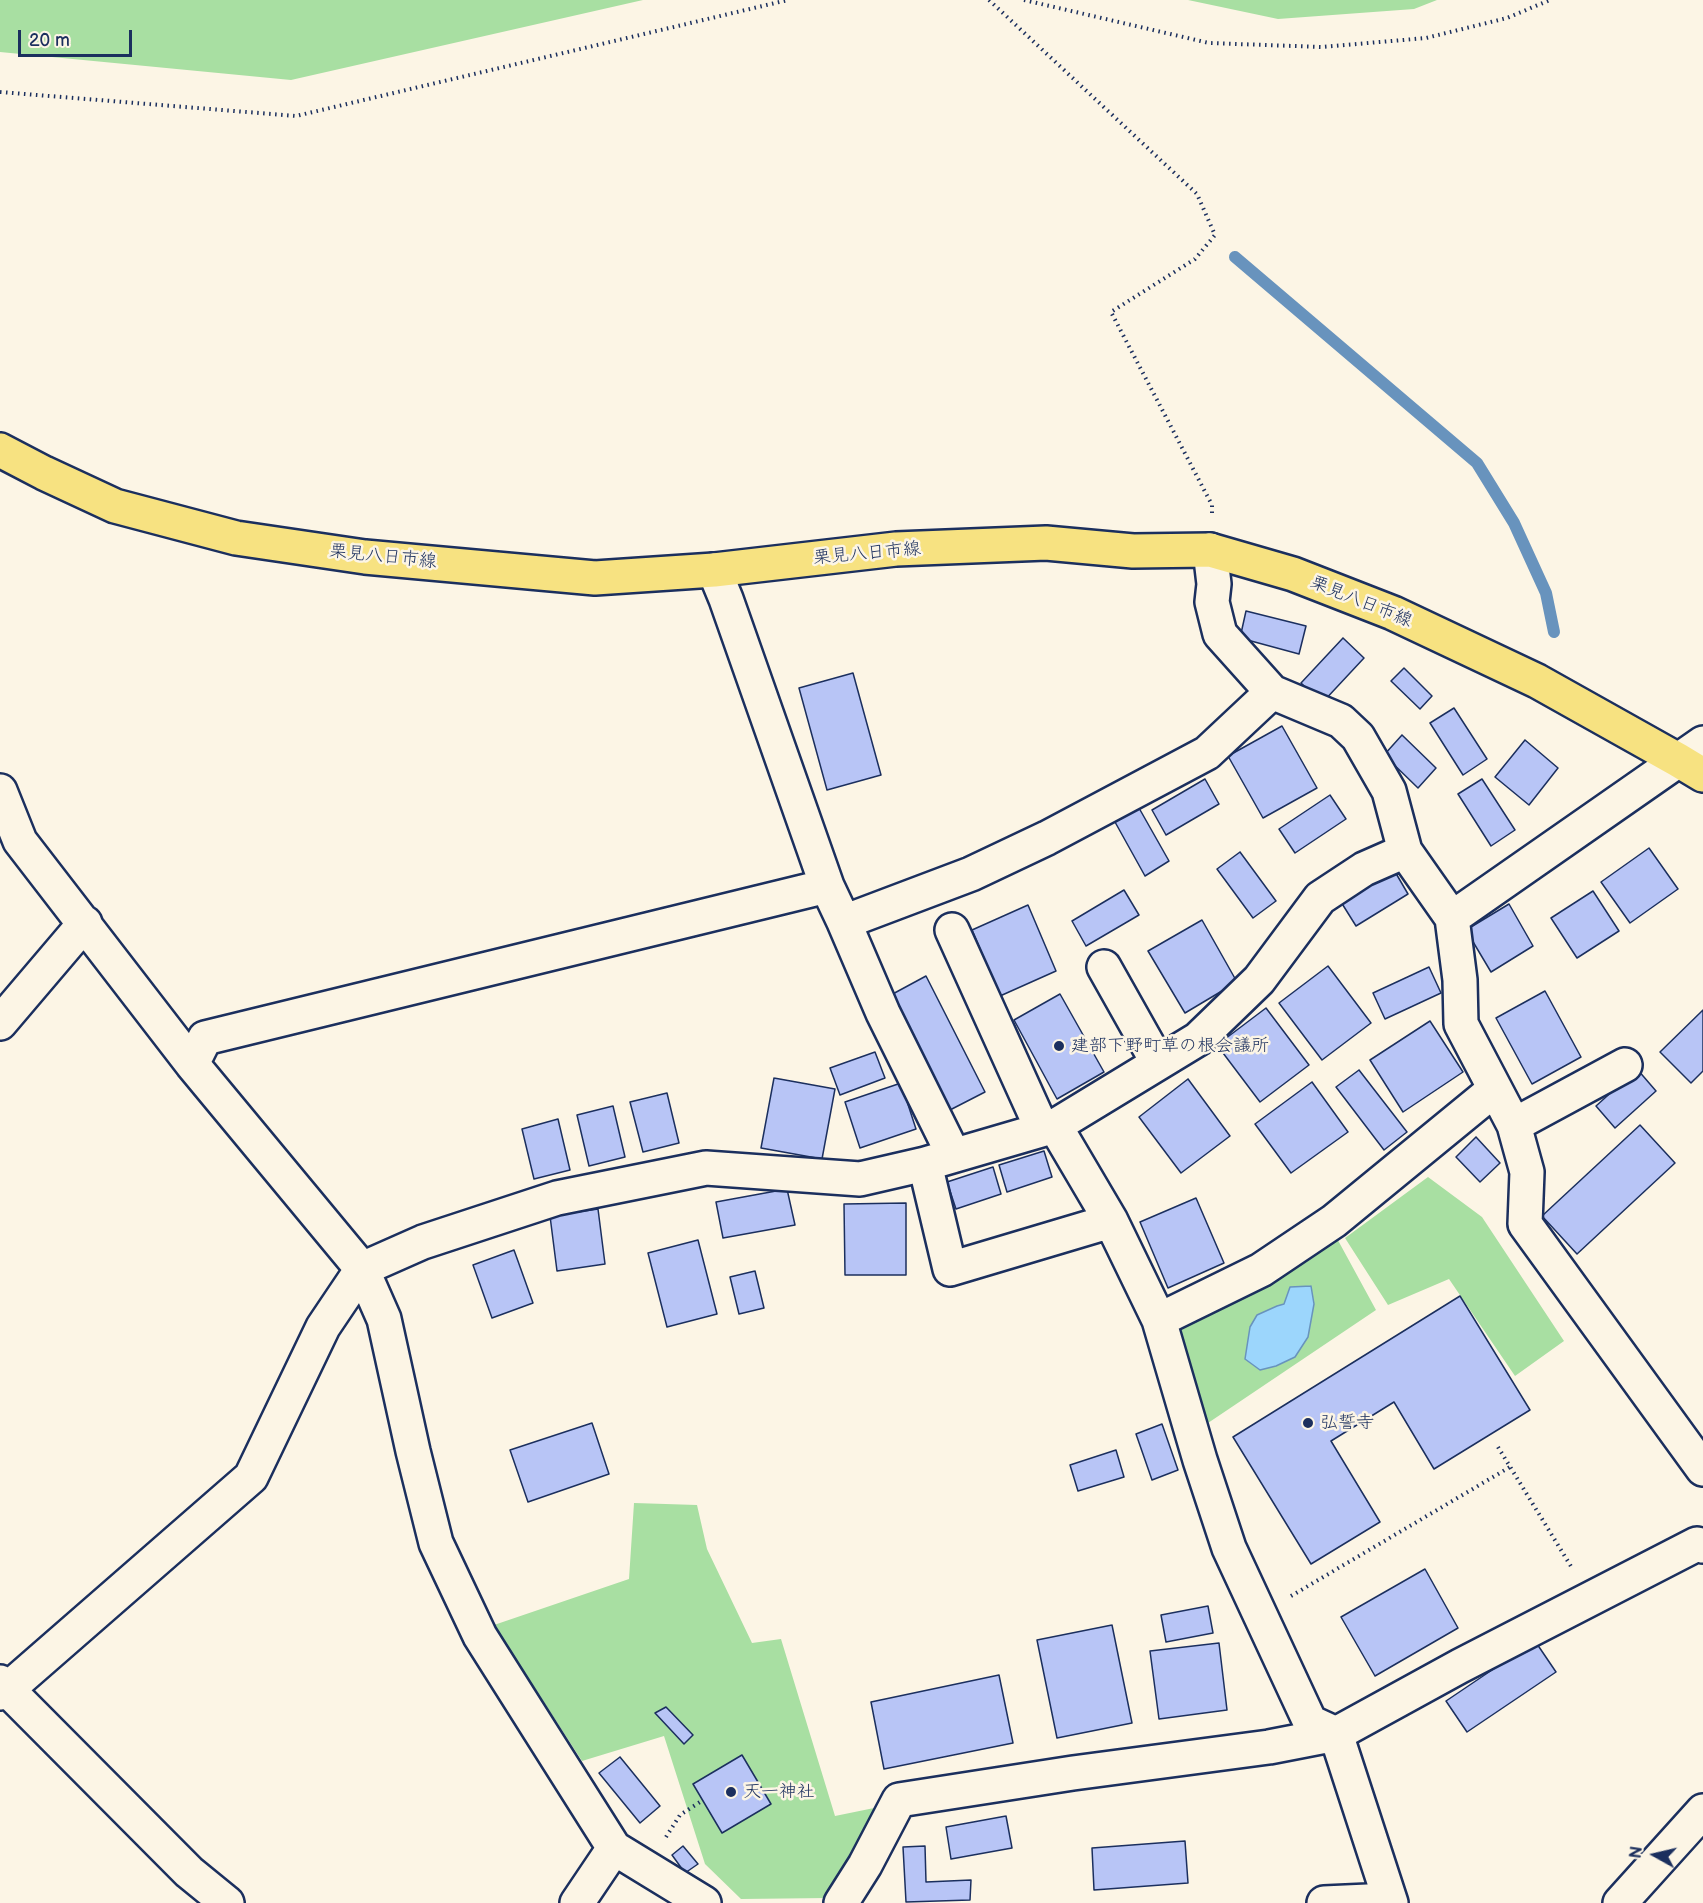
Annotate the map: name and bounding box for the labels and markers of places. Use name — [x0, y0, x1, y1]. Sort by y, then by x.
place label: 建部下野町草の根会議所 — [1071, 1035, 1269, 1057]
marker: 建部下野町草の根会議所 — [1052, 1039, 1066, 1053]
place label: 弘誓寺 — [1320, 1412, 1374, 1434]
marker: 弘誓寺 — [1301, 1416, 1315, 1430]
place label: 天一神社 — [743, 1781, 815, 1803]
marker: 天一神社 — [724, 1785, 738, 1799]

